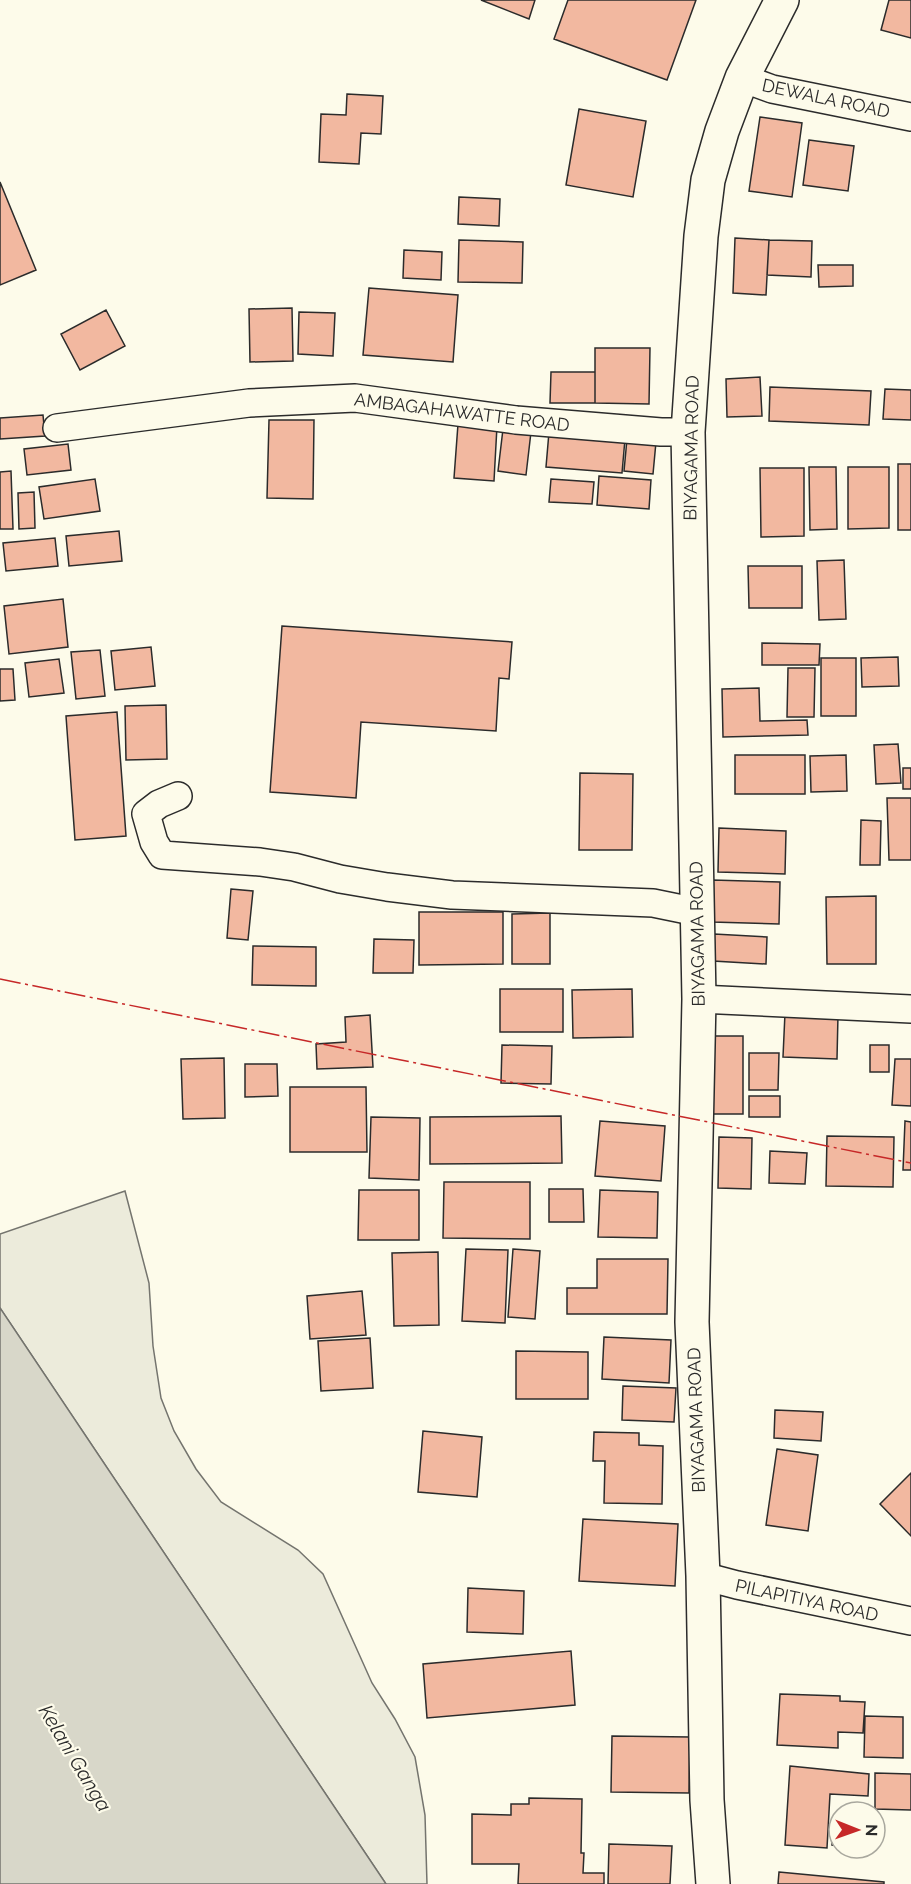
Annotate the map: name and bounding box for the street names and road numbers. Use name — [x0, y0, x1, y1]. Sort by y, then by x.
street label: DEWALA ROAD — [760, 74, 892, 122]
street label: BIYAGAMA ROAD — [679, 375, 703, 521]
street label: AMBAGAHAWATTE ROAD — [353, 388, 571, 436]
street label: BIYAGAMA ROAD — [685, 861, 709, 1007]
street label: BIYAGAMA ROAD — [683, 1347, 709, 1493]
street label: PILAPITIYA ROAD — [734, 1575, 881, 1625]

